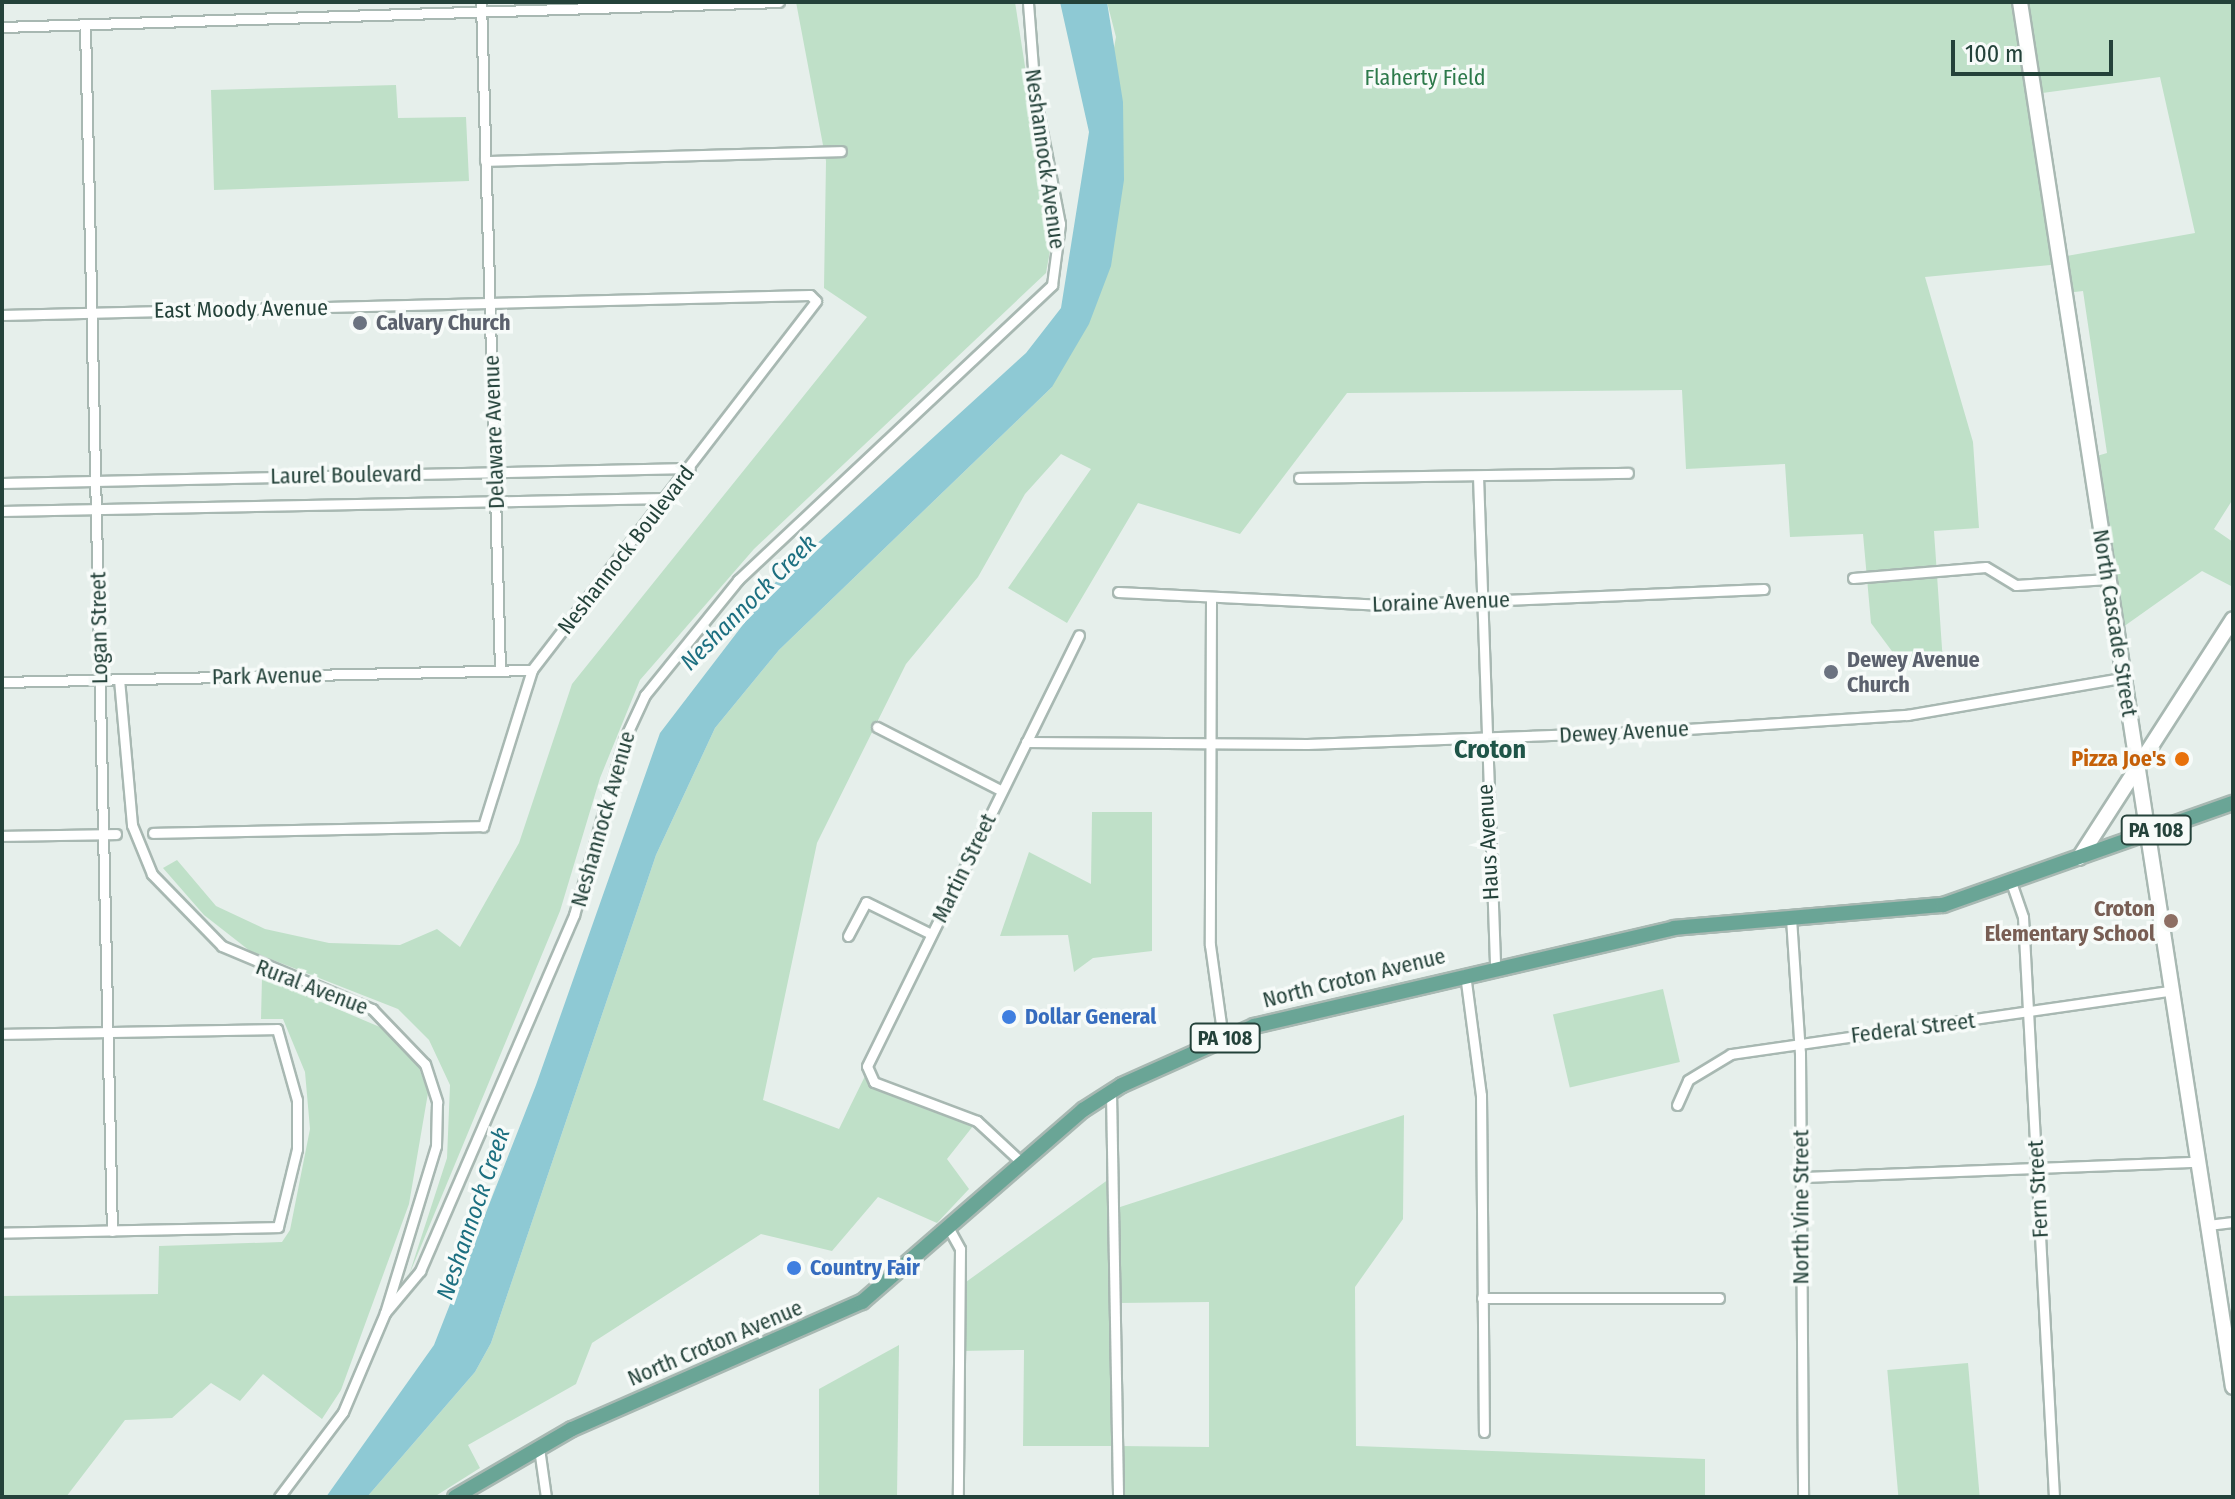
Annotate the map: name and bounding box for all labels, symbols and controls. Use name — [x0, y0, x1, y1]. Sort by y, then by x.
scale bar — [1955, 24, 2117, 74]
text: 100 m — [1965, 40, 2023, 68]
park label: Flaherty Field — [1365, 65, 1485, 91]
street label: Neshannock Avenue — [1019, 67, 1071, 251]
street label: East Moody Avenue — [154, 294, 328, 324]
place label: Calvary Church — [376, 310, 511, 336]
marker: Calvary Church — [351, 314, 369, 332]
street label: Delaware Avenue — [478, 355, 510, 509]
street label: Laurel Boulevard — [270, 460, 422, 490]
street label: Neshannock Boulevard — [552, 461, 700, 639]
street label: North Cascade Street — [2087, 527, 2143, 719]
water label: Neshannock Creek — [675, 529, 823, 677]
street label: Logan Street — [85, 572, 113, 684]
street label: Loraine Avenue — [1372, 586, 1510, 618]
place label: Dewey Avenue Church — [1847, 646, 1980, 698]
street label: Park Avenue — [212, 662, 322, 690]
marker: Dewey Avenue Church — [1822, 663, 1840, 681]
street label: Dewey Avenue — [1558, 715, 1690, 749]
street label: Neshannock Avenue — [565, 728, 641, 910]
district label: Croton — [1454, 734, 1526, 766]
place label: Pizza Joe's — [2071, 746, 2166, 772]
marker: Pizza Joe's — [2173, 750, 2191, 768]
street label: Haus Avenue — [1472, 783, 1504, 901]
street label: Martin Street — [926, 809, 1002, 927]
road number: PA 108 — [2120, 814, 2192, 846]
place label: Croton Elementary School — [1985, 895, 2155, 946]
marker: Croton Elementary School — [2162, 912, 2180, 930]
street label: North Croton Avenue — [1260, 943, 1448, 1013]
street label: Rural Avenue — [252, 954, 372, 1020]
place label: Dollar General — [1025, 1004, 1156, 1030]
street label: Federal Street — [1849, 1007, 1977, 1049]
marker: Dollar General — [1000, 1008, 1018, 1026]
road number: PA 108 — [1189, 1022, 1261, 1054]
water label: Neshannock Creek — [431, 1124, 517, 1304]
street label: North Vine Street — [1788, 1129, 1814, 1285]
street label: Fern Street — [2022, 1139, 2054, 1239]
place label: Country Fair — [810, 1255, 920, 1281]
marker: Country Fair — [785, 1259, 803, 1277]
street label: North Croton Avenue — [624, 1294, 806, 1392]

